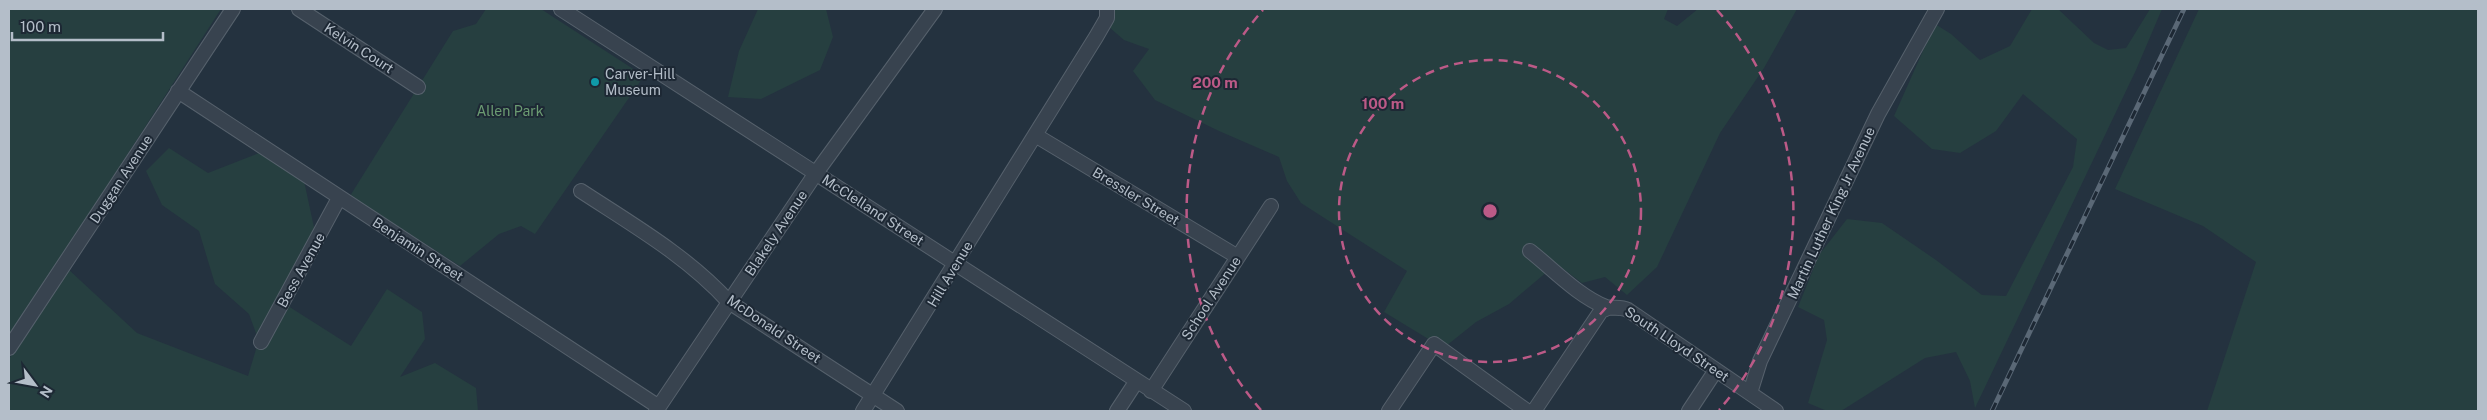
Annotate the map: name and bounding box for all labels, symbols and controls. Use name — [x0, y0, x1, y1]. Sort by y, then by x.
scale bar — [12, 10, 164, 42]
text: 100 m — [20, 18, 61, 35]
street label: Kelvin Court — [321, 20, 397, 76]
place label: Carver-Hill Museum — [605, 66, 675, 98]
text: 200 m — [1192, 74, 1238, 91]
marker: Carver-Hill Museum — [589, 76, 601, 88]
text: 100 m — [1362, 95, 1404, 112]
park label: Allen Park — [476, 103, 544, 119]
street label: Martin Luther King Jr Avenue — [1784, 124, 1878, 302]
street label: Duggan Avenue — [86, 132, 156, 226]
street label: Bressler Street — [1090, 164, 1182, 228]
street label: McClelland Street — [819, 171, 927, 249]
street label: Blakely Avenue — [742, 187, 811, 279]
centre of rings — [1481, 202, 1499, 220]
street label: Benjamin Street — [370, 214, 466, 284]
street label: Bess Avenue — [274, 230, 328, 310]
street label: Hill Avenue — [924, 238, 976, 310]
street label: School Avenue — [1178, 253, 1244, 343]
street label: McDonald Street — [724, 292, 824, 366]
street label: South Lloyd Street — [1622, 303, 1732, 385]
north arrow — [10, 360, 60, 410]
text: N — [36, 383, 56, 401]

